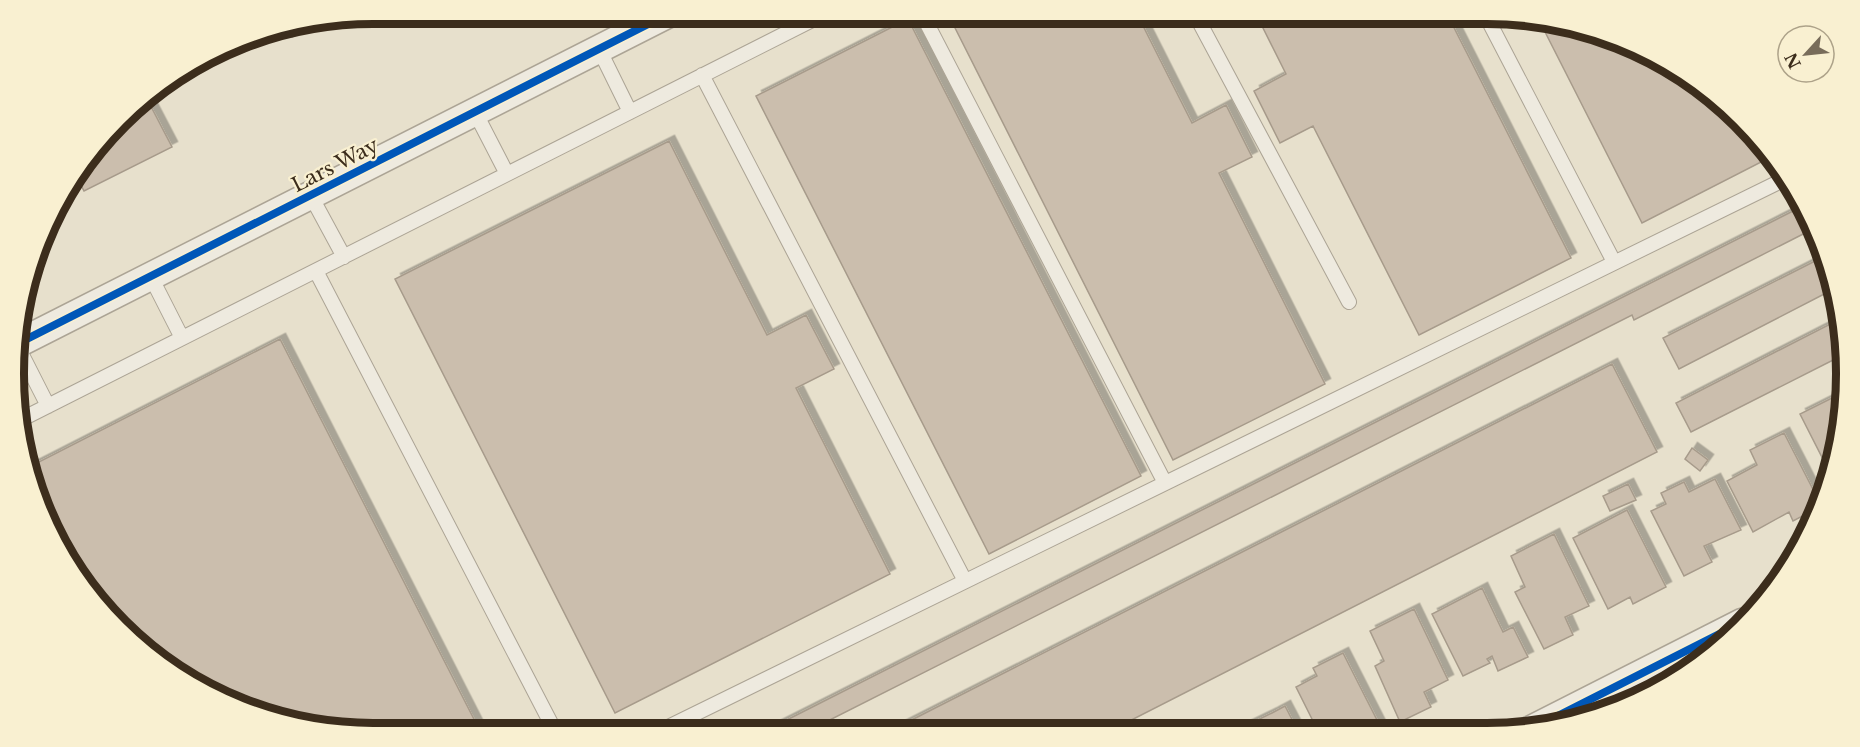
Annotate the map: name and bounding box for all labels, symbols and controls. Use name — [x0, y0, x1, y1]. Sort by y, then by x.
north arrow — [1776, 24, 1836, 84]
text: N — [1780, 50, 1805, 72]
street label: Lars Way — [288, 133, 383, 197]

